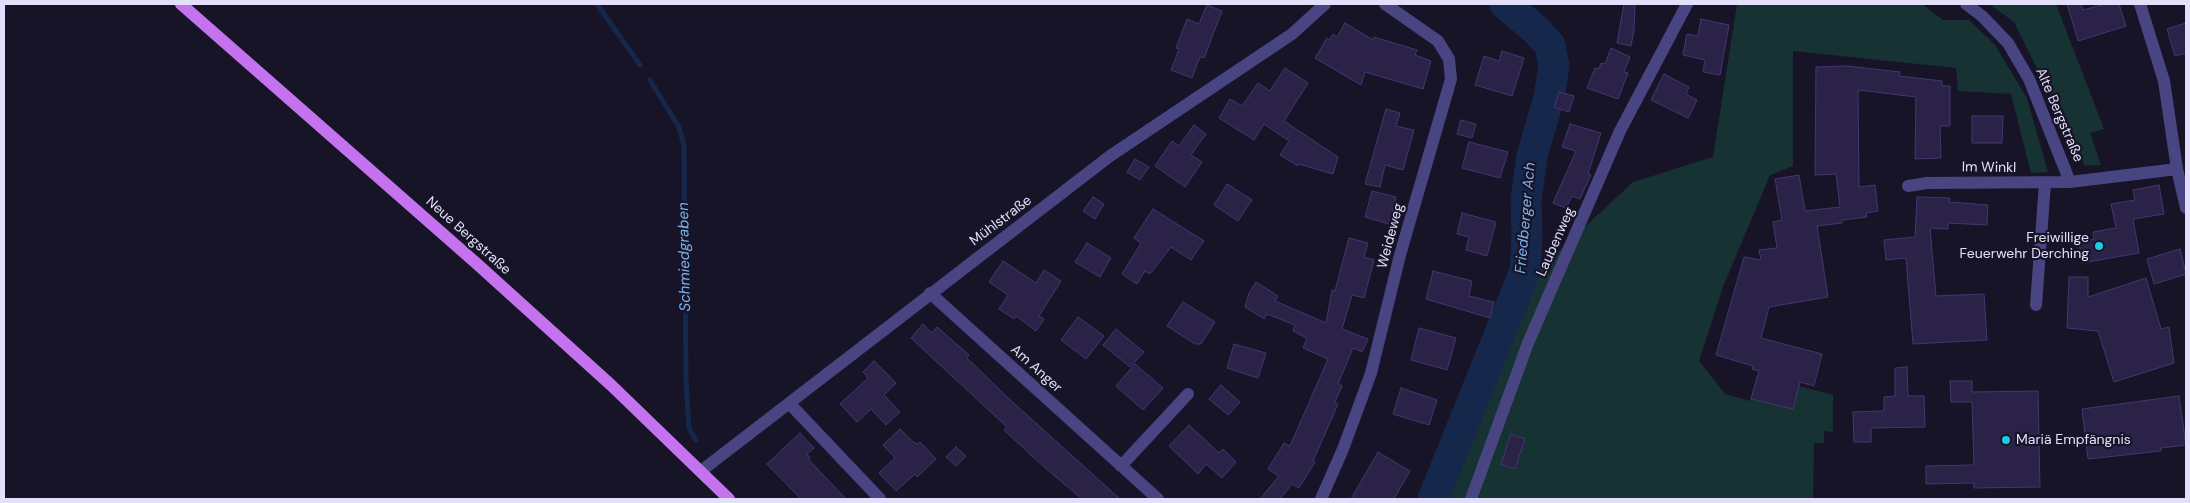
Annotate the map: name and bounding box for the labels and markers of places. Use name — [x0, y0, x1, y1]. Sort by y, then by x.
place label: Freiwillige Feuerwehr Derching — [1960, 230, 2089, 262]
marker: Freiwillige Feuerwehr Derching — [2093, 240, 2105, 252]
place label: Mariä Empfängnis — [2016, 432, 2131, 448]
marker: Mariä Empfängnis — [2000, 434, 2012, 446]

